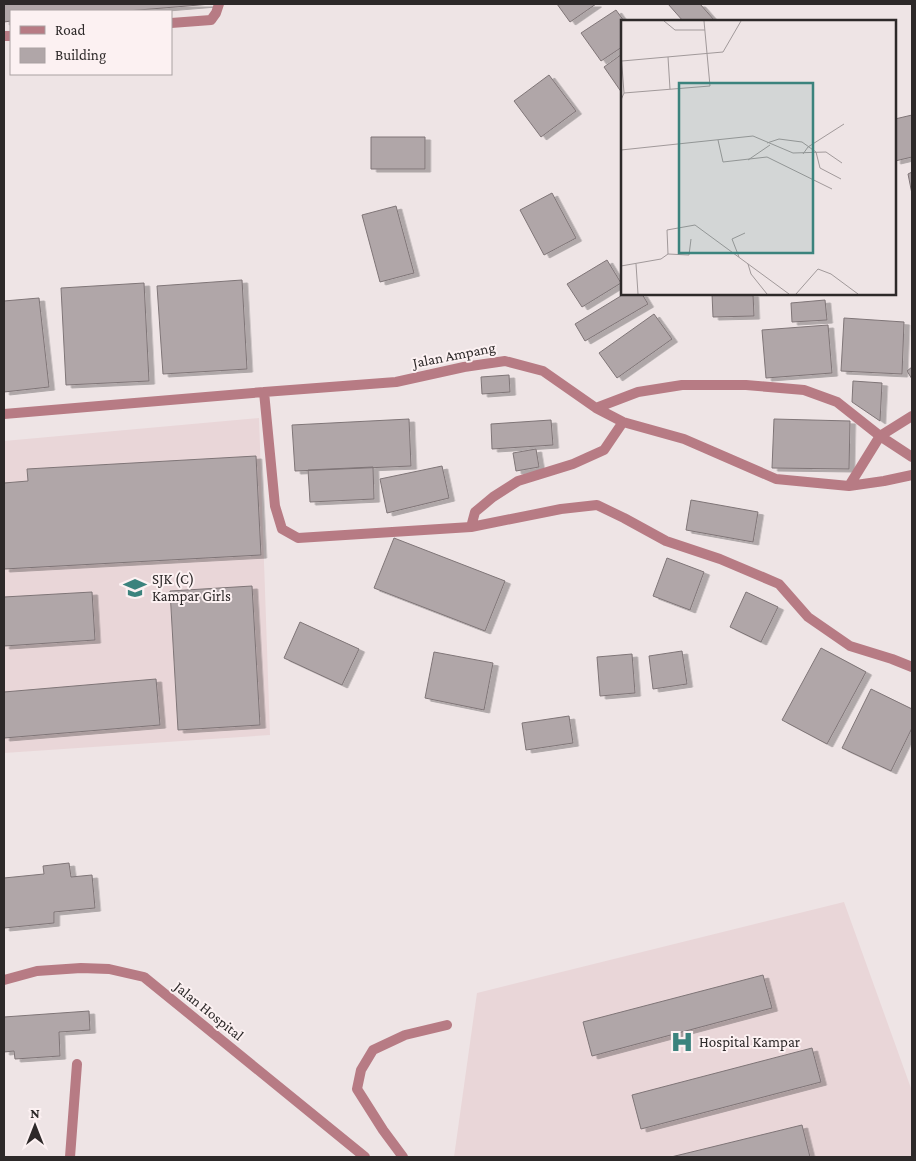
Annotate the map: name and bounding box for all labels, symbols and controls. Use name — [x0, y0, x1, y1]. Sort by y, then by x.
legend — [10, 10, 172, 75]
inset map — [621, 20, 896, 295]
text: Road — [55, 22, 86, 38]
text: Building — [55, 47, 106, 64]
street label: Jalan Ampang — [409, 339, 497, 372]
place label: SJK (C) Kampar Girls — [152, 571, 231, 605]
school or university icon: SJK (C) Kampar Girls — [122, 575, 148, 601]
street label: Jalan Hospital — [169, 977, 247, 1044]
hospital icon: Hospital Kampar — [669, 1029, 695, 1055]
place label: Hospital Kampar — [699, 1034, 801, 1051]
north arrow — [10, 1101, 60, 1151]
text: N — [30, 1105, 40, 1121]

